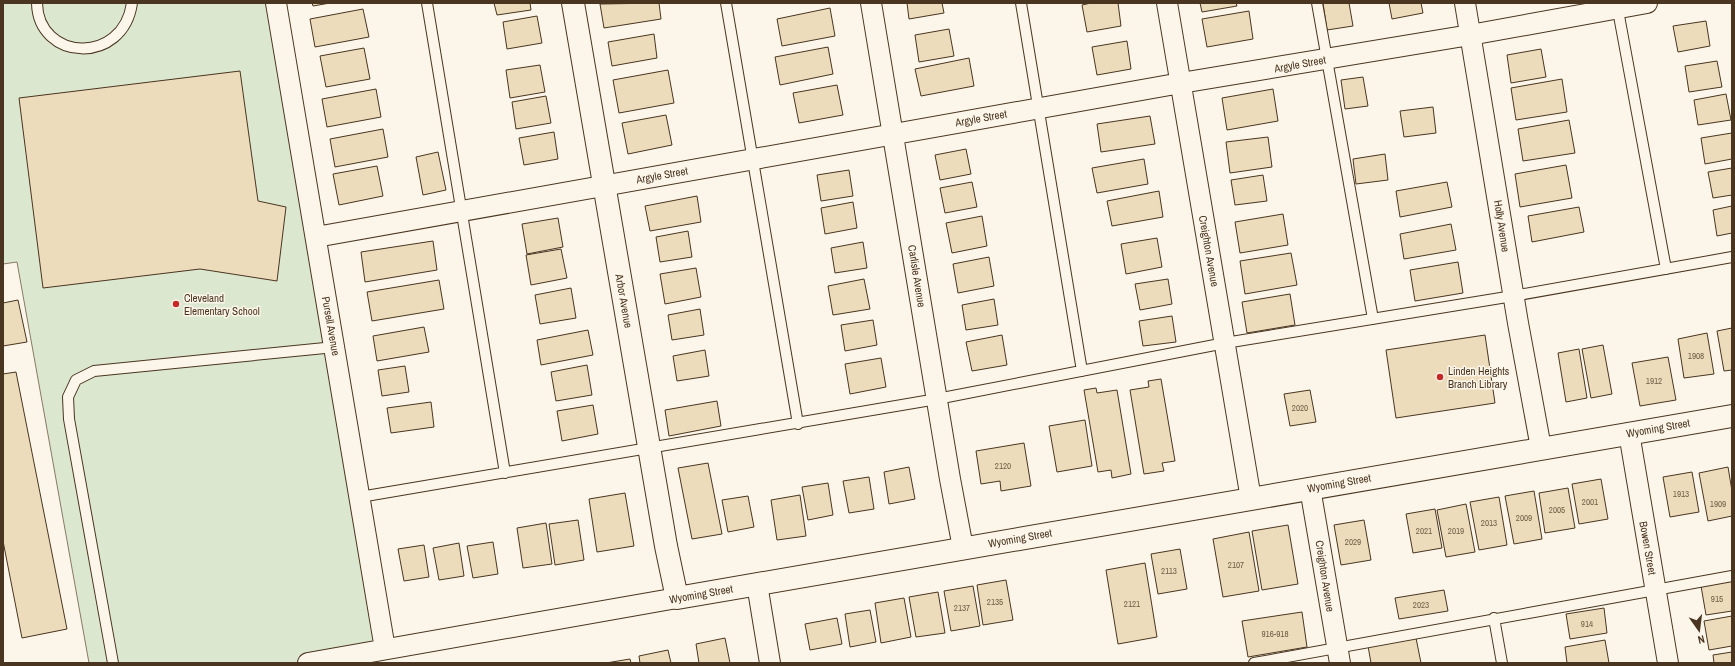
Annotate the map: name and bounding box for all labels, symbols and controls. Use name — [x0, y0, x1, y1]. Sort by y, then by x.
street label: Argyle Street — [1272, 52, 1327, 76]
street label: Argyle Street — [953, 106, 1008, 130]
street label: Argyle Street — [634, 163, 689, 187]
street label: Holly Avenue — [1491, 199, 1513, 253]
street label: Creighton Avenue — [1196, 214, 1222, 288]
street label: Carlisle Avenue — [905, 244, 929, 308]
street label: Arbor Avenue — [612, 272, 636, 329]
place label: Cleveland Elementary School — [184, 291, 260, 318]
street label: Pursell Avenue — [319, 295, 343, 357]
marker: Cleveland Elementary School — [171, 299, 181, 309]
house number: 1908 — [1688, 350, 1704, 362]
place label: Linden Heights Branch Library — [1448, 364, 1510, 391]
marker: Linden Heights Branch Library — [1435, 372, 1445, 382]
house number: 1912 — [1646, 375, 1662, 387]
house number: 2020 — [1292, 402, 1308, 414]
street label: Wyoming Street — [1625, 415, 1692, 441]
house number: 2120 — [995, 460, 1011, 472]
street label: Wyoming Street — [1306, 470, 1373, 496]
house number: 1913 — [1673, 488, 1689, 500]
house number: 2001 — [1582, 496, 1598, 508]
house number: 1909 — [1710, 498, 1726, 510]
house number: 2005 — [1549, 504, 1565, 516]
house number: 2009 — [1516, 512, 1532, 524]
house number: 2013 — [1481, 517, 1497, 529]
street label: Bowen Street — [1636, 520, 1660, 576]
street label: Wyoming Street — [987, 525, 1054, 551]
house number: 2021 — [1416, 525, 1432, 537]
house number: 2019 — [1448, 525, 1464, 537]
house number: 2029 — [1345, 536, 1361, 548]
street label: Creighton Avenue — [1312, 539, 1338, 613]
house number: 2107 — [1228, 559, 1244, 571]
house number: 2113 — [1161, 565, 1177, 577]
street label: Wyoming Street — [668, 581, 735, 607]
house number: 915 — [1711, 593, 1723, 605]
house number: 2135 — [987, 596, 1003, 608]
house number: 2121 — [1124, 598, 1140, 610]
house number: 2023 — [1413, 599, 1429, 611]
house number: 2137 — [954, 602, 970, 614]
north arrow — [1679, 610, 1719, 650]
house number: 914 — [1581, 618, 1593, 630]
house number: 916-918 — [1261, 628, 1289, 640]
text: N — [1697, 632, 1706, 647]

